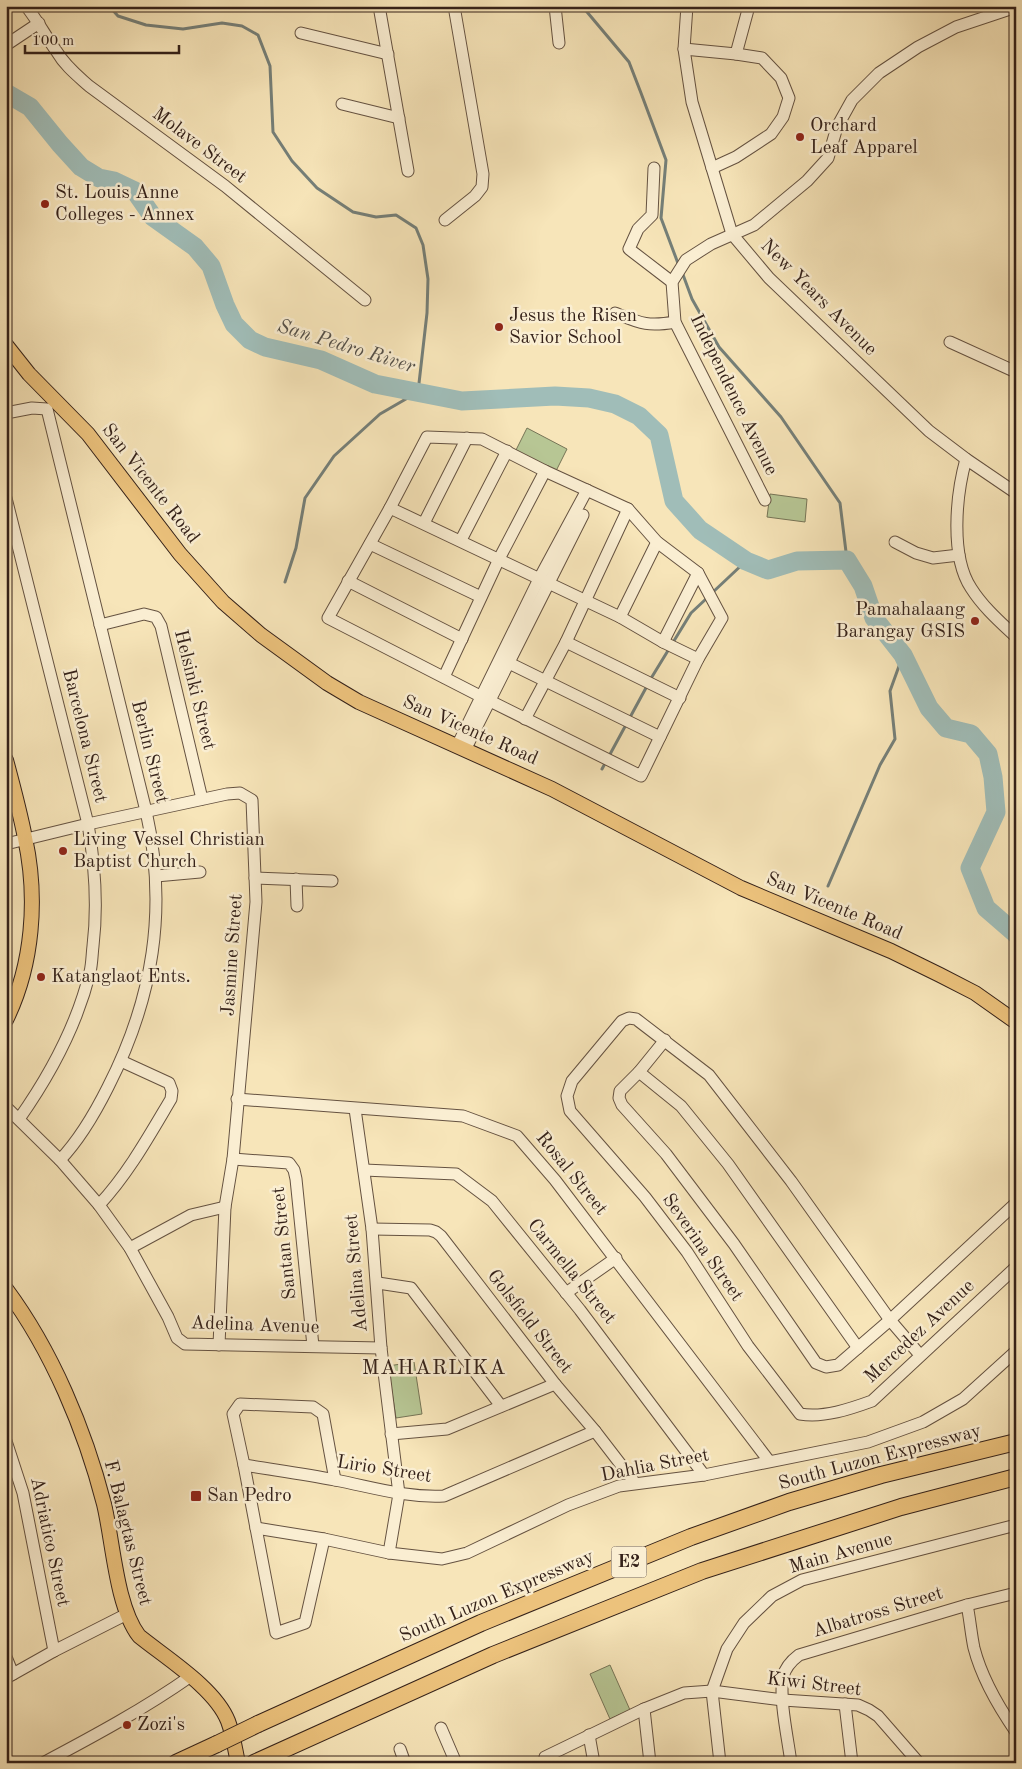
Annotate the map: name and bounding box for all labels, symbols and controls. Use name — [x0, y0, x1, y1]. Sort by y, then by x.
scale bar — [25, 22, 179, 54]
text: 100 m — [32, 34, 74, 49]
street label: Molave Street — [148, 104, 250, 188]
place label: Orchard Leaf Apparel — [810, 117, 918, 158]
marker: Orchard Leaf Apparel — [794, 131, 806, 143]
place label: St. Louis Anne Colleges - Annex — [55, 184, 195, 225]
marker: St. Louis Anne Colleges - Annex — [39, 198, 51, 210]
street label: New Years Avenue — [756, 236, 880, 360]
place label: Jesus the Risen Savior School — [509, 307, 637, 348]
street label: Independence Avenue — [686, 311, 780, 479]
water label: San Pedro River — [275, 317, 418, 378]
marker: Jesus the Risen Savior School — [493, 321, 505, 333]
street label: San Vicente Road — [98, 421, 202, 547]
place label: Pamahalaang Barangay GSIS — [836, 601, 966, 642]
marker: Pamahalaang Barangay GSIS — [969, 615, 981, 627]
street label: Helsinki Street — [170, 628, 218, 752]
street label: Barcelona Street — [58, 667, 110, 805]
street label: San Vicente Road — [399, 693, 541, 769]
street label: Berlin Street — [127, 698, 171, 806]
place label: Living Vessel Christian Baptist Church — [73, 831, 265, 872]
marker: Living Vessel Christian Baptist Church — [57, 845, 69, 857]
street label: San Vicente Road — [763, 870, 905, 944]
street label: Jasmine Street — [219, 893, 247, 1017]
place label: Katanglaot Ents. — [51, 968, 191, 987]
marker: Katanglaot Ents. — [35, 971, 47, 983]
street label: Rosal Street — [532, 1129, 610, 1219]
street label: Santan Street — [270, 1186, 300, 1300]
street label: Severina Street — [658, 1191, 746, 1305]
street label: Adelina Street — [342, 1213, 372, 1333]
street label: Carmella Street — [523, 1216, 619, 1328]
street label: Golsfield Street — [483, 1267, 575, 1377]
street label: Mercedez Avenue — [862, 1277, 978, 1387]
street label: Adelina Avenue — [190, 1314, 320, 1338]
district label: MAHARLIKA — [362, 1358, 506, 1379]
street label: South Luzon Expressway — [777, 1422, 983, 1494]
street label: Dahlia Street — [599, 1446, 711, 1486]
street label: Lirio Street — [335, 1453, 433, 1487]
street label: F. Balagtas Street — [100, 1458, 154, 1608]
street label: Adriatico Street — [26, 1476, 72, 1608]
place label: San Pedro — [207, 1487, 292, 1506]
marker: San Pedro — [189, 1489, 203, 1503]
street label: Main Avenue — [787, 1530, 895, 1578]
road number: E2 — [612, 1546, 646, 1578]
street label: South Luzon Expressway — [397, 1547, 597, 1647]
street label: Albatross Street — [811, 1584, 945, 1642]
street label: Kiwi Street — [766, 1670, 862, 1700]
place label: Zozi's — [137, 1716, 185, 1735]
marker: Zozi's — [121, 1719, 133, 1731]

